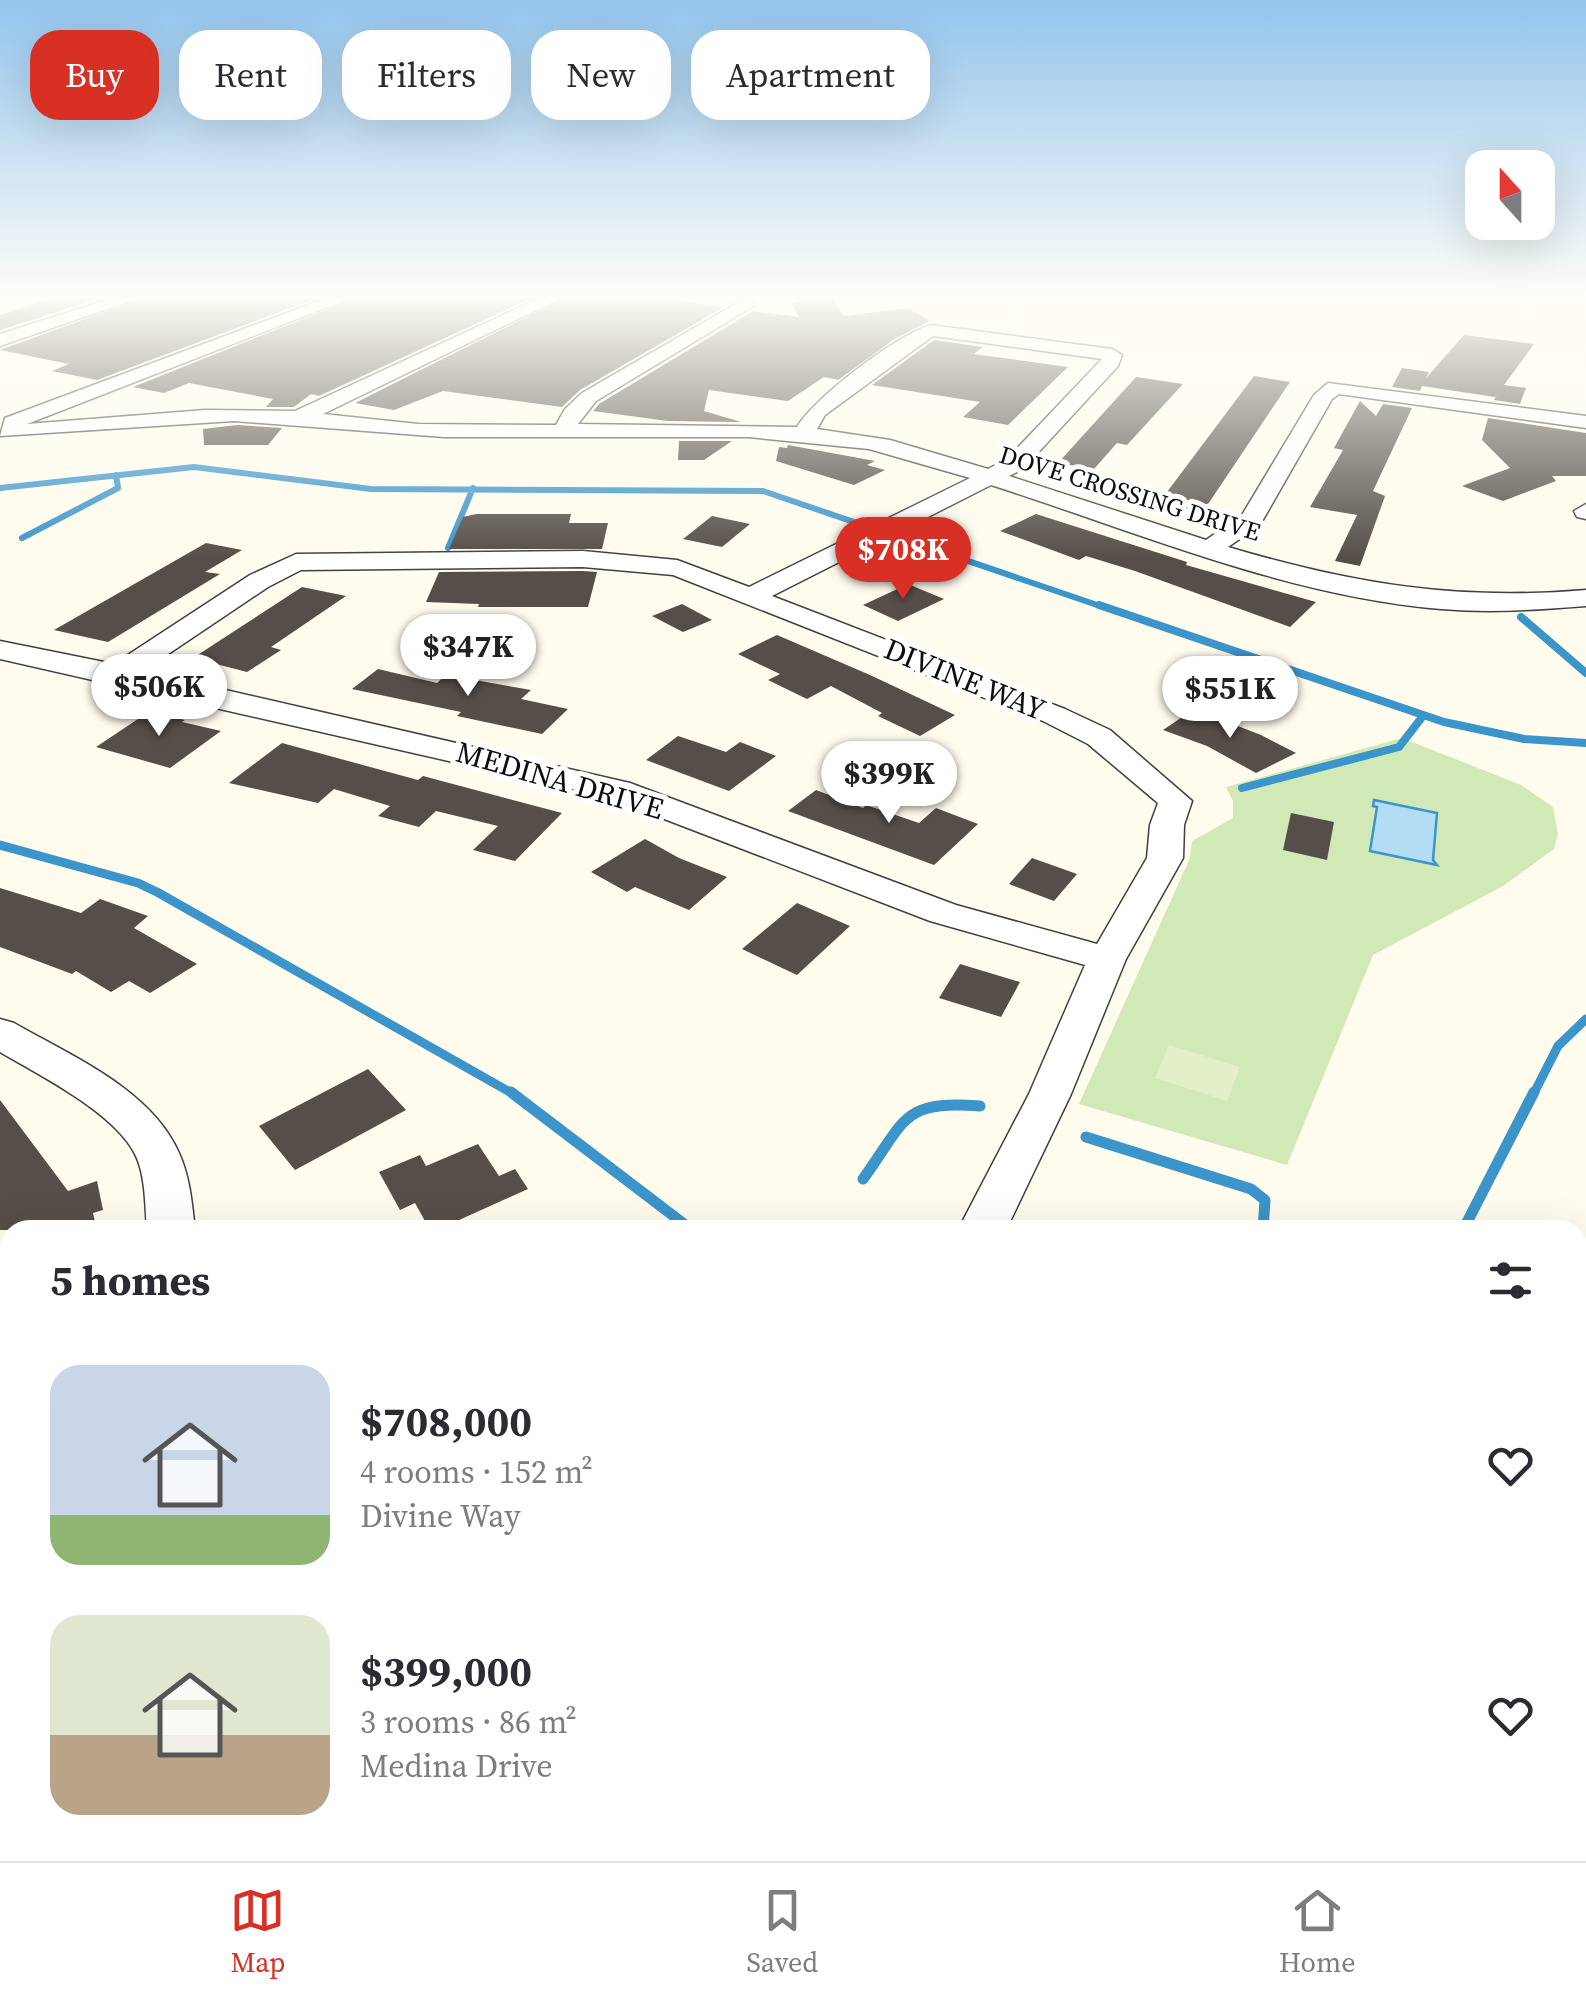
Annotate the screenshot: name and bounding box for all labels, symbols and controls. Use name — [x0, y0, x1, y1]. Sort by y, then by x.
chip: Buy — [30, 30, 159, 120]
chip: Rent — [179, 30, 322, 120]
chip: Filters — [342, 30, 511, 120]
chip: New — [531, 30, 671, 120]
chip: Apartment — [691, 30, 930, 120]
north arrow — [1465, 150, 1555, 240]
map controls — [1465, 150, 1555, 240]
street label: DOVE CROSSING DRIVE — [995, 437, 1265, 549]
pin: $708K — [833, 517, 973, 602]
text: $708K — [857, 527, 949, 571]
pin: $347K — [398, 614, 538, 699]
text: $347K — [422, 624, 514, 668]
street label: DIVINE WAY — [878, 628, 1052, 730]
pin: $506K — [89, 654, 229, 739]
pin: $551K — [1160, 656, 1300, 741]
text: $506K — [113, 664, 205, 708]
text: $551K — [1184, 666, 1276, 710]
street label: MEDINA DRIVE — [452, 731, 668, 829]
pin: $399K — [819, 741, 959, 826]
text: $399K — [843, 751, 935, 795]
text: 5 homes — [50, 1251, 210, 1309]
icon: filters — [1483, 1253, 1538, 1308]
text: $708,000 — [360, 1392, 532, 1450]
icon: home — [130, 1405, 250, 1525]
icon: heart — [1483, 1438, 1538, 1493]
text: 4 rooms · 152 m² — [360, 1450, 593, 1494]
text: Divine Way — [360, 1494, 521, 1538]
text: $399,000 — [360, 1642, 532, 1700]
icon: home — [130, 1655, 250, 1775]
icon: heart — [1483, 1688, 1538, 1743]
text: 3 rooms · 86 m² — [360, 1700, 577, 1744]
text: Medina Drive — [360, 1744, 553, 1788]
tab: Map — [230, 1883, 285, 1981]
tab: Saved — [746, 1883, 818, 1981]
tab: Home — [1279, 1883, 1356, 1981]

